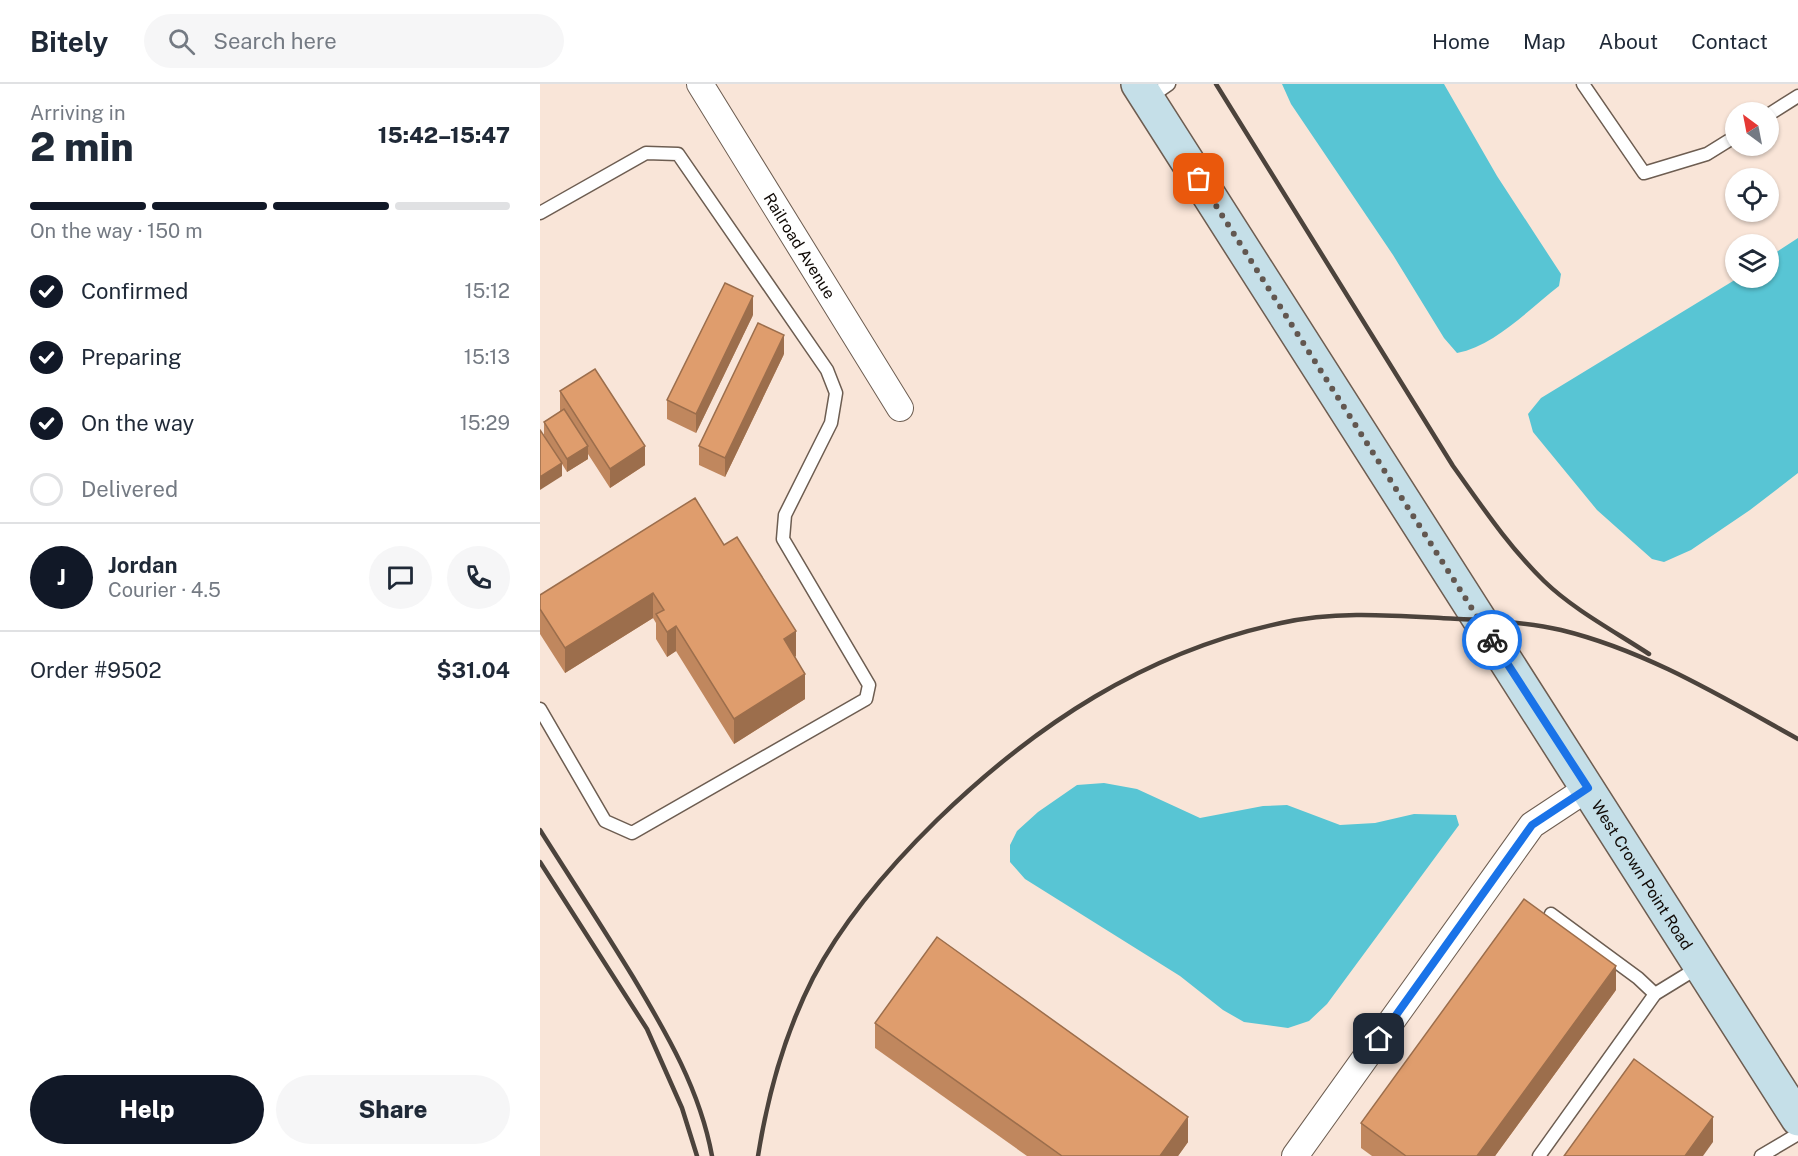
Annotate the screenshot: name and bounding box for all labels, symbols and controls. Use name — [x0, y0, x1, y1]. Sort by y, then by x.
search box — [144, 14, 564, 68]
text: Bitely — [30, 25, 108, 58]
icon: search — [165, 25, 198, 58]
text: Search here — [213, 28, 337, 54]
text: Home — [1432, 29, 1490, 54]
text: Map — [1523, 29, 1566, 54]
text: About — [1599, 29, 1658, 54]
text: Contact — [1691, 29, 1768, 54]
text: Arriving in — [30, 101, 125, 125]
north arrow — [1725, 102, 1779, 156]
map controls — [1725, 102, 1779, 288]
text: 15:42–15:47 — [378, 122, 510, 148]
text: 2 min — [30, 124, 134, 170]
pin — [1173, 153, 1224, 204]
icon: bag — [1182, 162, 1215, 195]
button: locate — [1725, 168, 1779, 222]
street label: Railroad Avenue — [760, 190, 839, 302]
text: On the way · 150 m — [30, 219, 202, 243]
button: layers — [1725, 234, 1779, 288]
icon: check — [30, 275, 63, 308]
text: Confirmed — [81, 278, 188, 304]
text: 15:12 — [464, 279, 510, 303]
icon: check — [30, 341, 63, 374]
text: Preparing — [81, 344, 182, 370]
text: 15:13 — [464, 345, 510, 369]
icon: check — [30, 407, 63, 440]
text: On the way — [81, 410, 194, 436]
text: 15:29 — [460, 411, 510, 435]
text: Delivered — [81, 476, 178, 502]
button: chat — [369, 546, 432, 609]
button: phone — [447, 546, 510, 609]
text: Jordan — [108, 552, 177, 578]
text: J — [57, 564, 66, 590]
text: Courier · 4.5 — [108, 578, 221, 602]
courier — [1462, 610, 1522, 670]
icon: bike — [1476, 624, 1509, 657]
text: Order #9502 — [30, 657, 162, 683]
text: $31.04 — [437, 657, 510, 683]
street label: West Crown Point Road — [1587, 797, 1697, 953]
pin — [1353, 1013, 1404, 1064]
icon: home — [1362, 1022, 1395, 1055]
button: Help — [30, 1075, 264, 1144]
button: Share — [276, 1075, 510, 1144]

